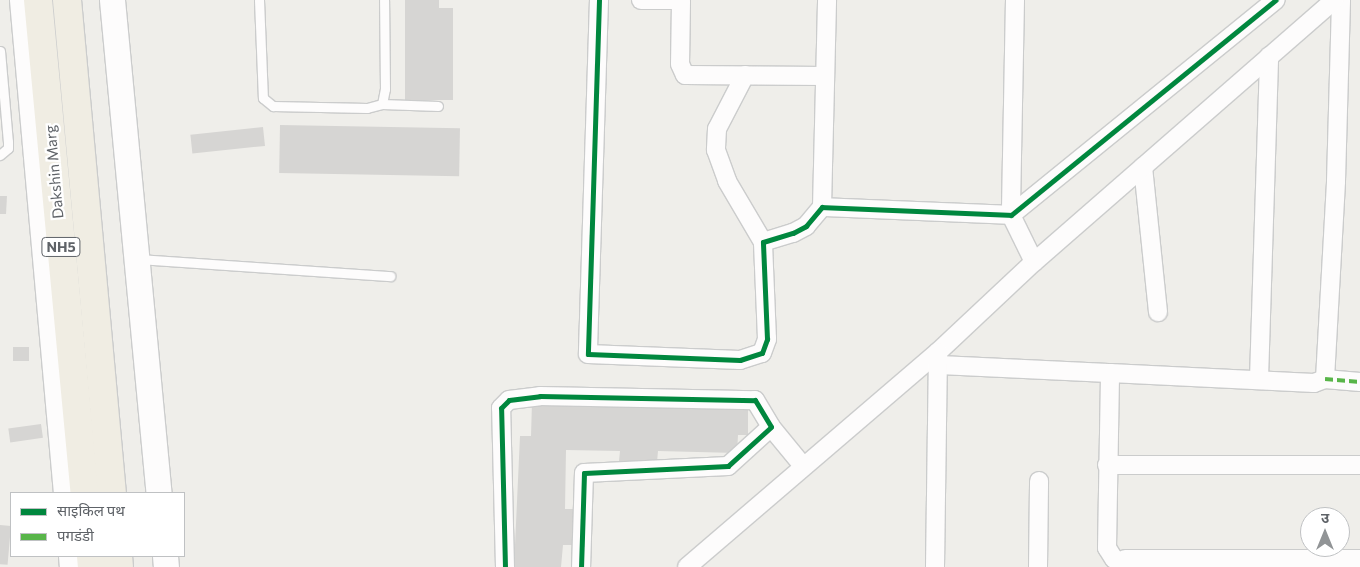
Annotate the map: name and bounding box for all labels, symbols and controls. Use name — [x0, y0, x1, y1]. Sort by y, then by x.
street label: Dakshin Marg — [41, 124, 67, 220]
road number: NH5 — [41, 236, 81, 258]
legend — [10, 492, 185, 557]
text: साइकिल पथ — [57, 501, 125, 519]
north arrow — [1300, 507, 1350, 557]
text: उ — [1321, 509, 1329, 526]
text: पगडंडी — [57, 526, 94, 544]

